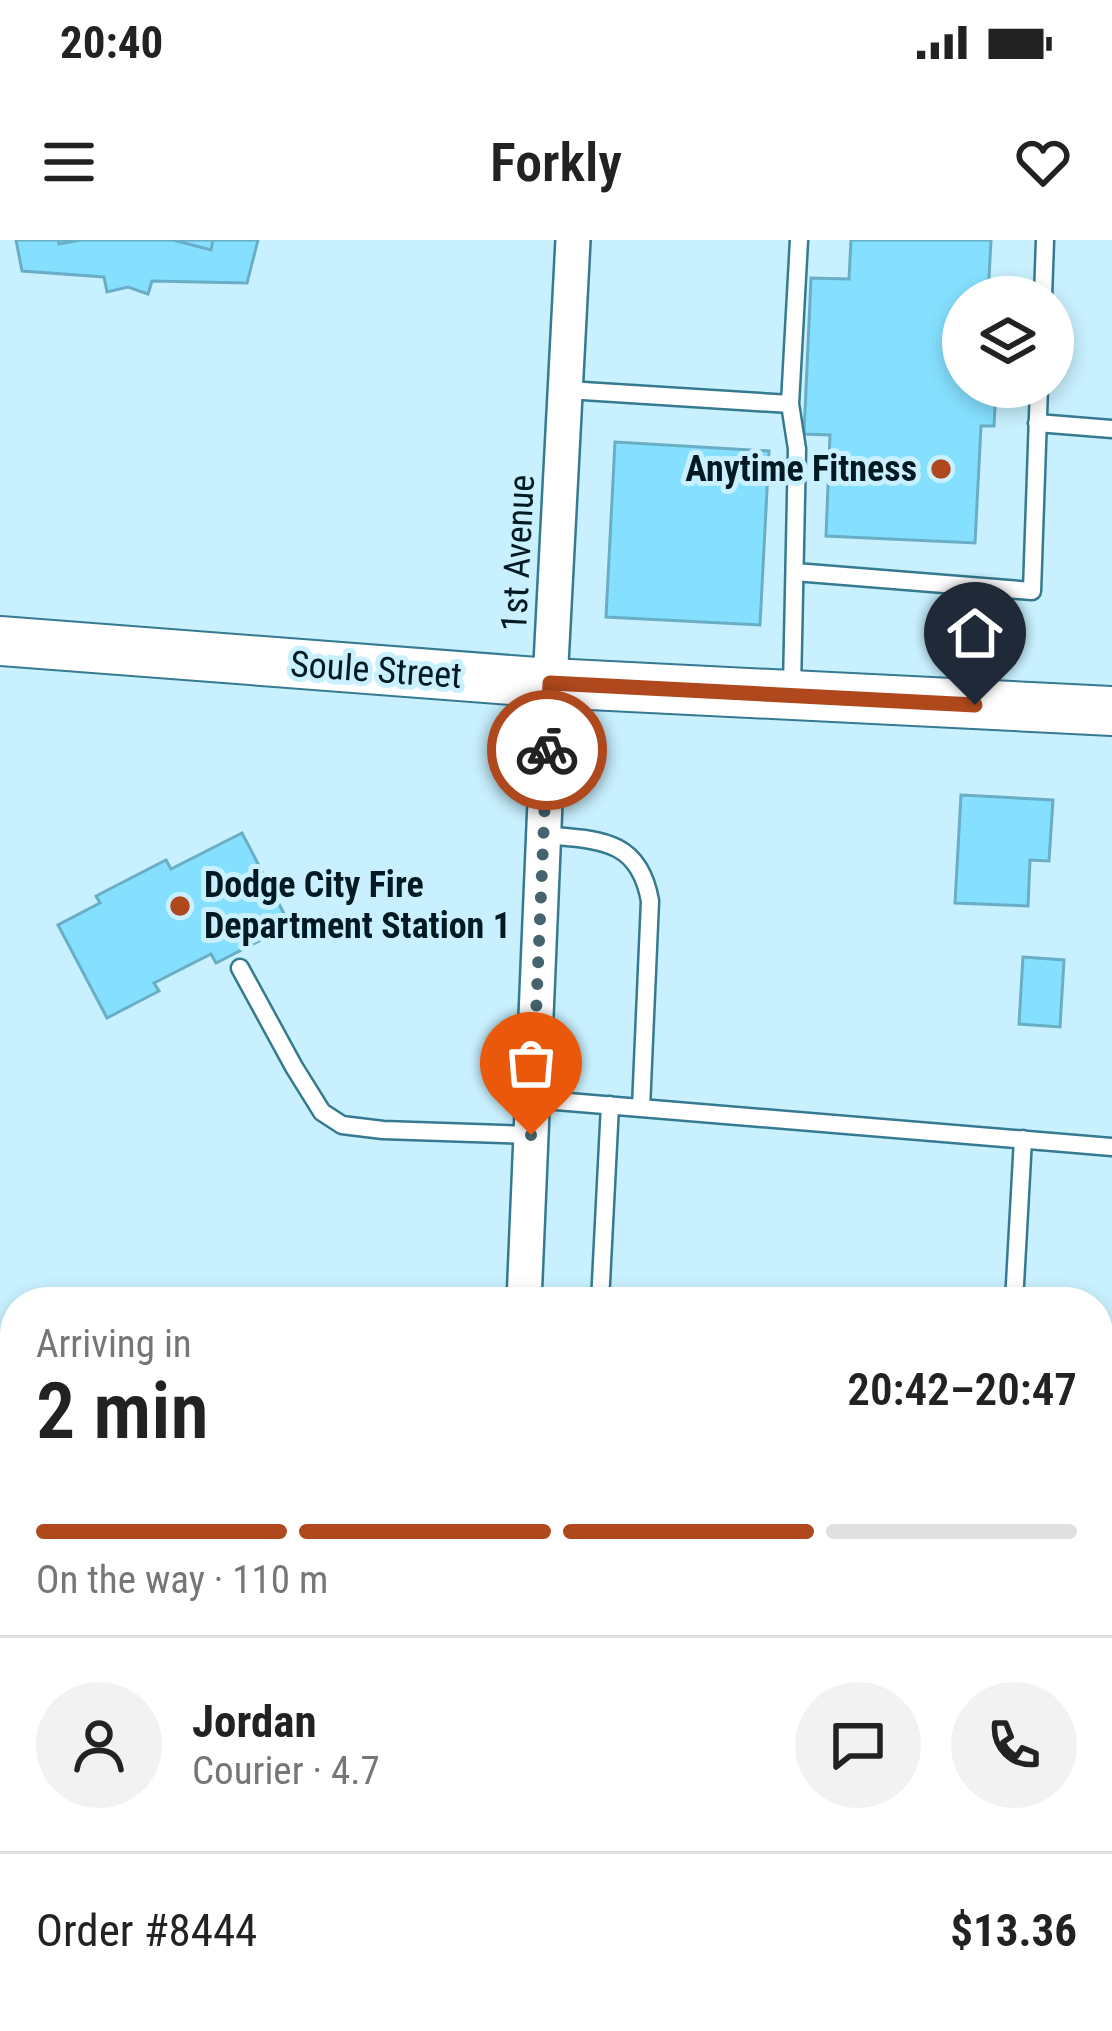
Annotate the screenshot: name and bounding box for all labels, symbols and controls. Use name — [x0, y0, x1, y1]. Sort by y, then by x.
text: 20:40 — [60, 16, 163, 69]
icon: menu — [36, 129, 102, 195]
icon: heart — [1010, 129, 1076, 195]
text: Forkly — [490, 131, 622, 194]
map controls — [942, 276, 1074, 408]
button: layers — [942, 276, 1074, 408]
place label: Anytime Fitness — [685, 448, 917, 490]
marker: Anytime Fitness — [928, 456, 954, 482]
street label: 1st Avenue — [493, 474, 543, 632]
pin — [924, 582, 1026, 705]
icon: home — [942, 600, 1008, 666]
street label: Soule Street — [289, 643, 463, 697]
courier — [487, 690, 607, 810]
icon: bike — [514, 717, 580, 783]
place label: Dodge City Fire Department Station 1 — [204, 864, 511, 947]
marker: Dodge City Fire Department Station 1 — [167, 893, 193, 919]
pin — [480, 1012, 582, 1135]
icon: bag — [498, 1030, 564, 1096]
text: Arriving in — [36, 1321, 192, 1367]
text: 20:42–20:47 — [847, 1363, 1077, 1416]
text: 2 min — [36, 1366, 209, 1457]
text: On the way · 110 m — [36, 1557, 328, 1603]
button: person — [36, 1682, 162, 1808]
button: chat — [795, 1682, 921, 1808]
button: phone — [951, 1682, 1077, 1808]
text: Jordan — [192, 1695, 317, 1748]
text: Courier · 4.7 — [192, 1748, 380, 1794]
text: Order #8444 — [36, 1904, 257, 1957]
text: $13.36 — [950, 1904, 1077, 1957]

